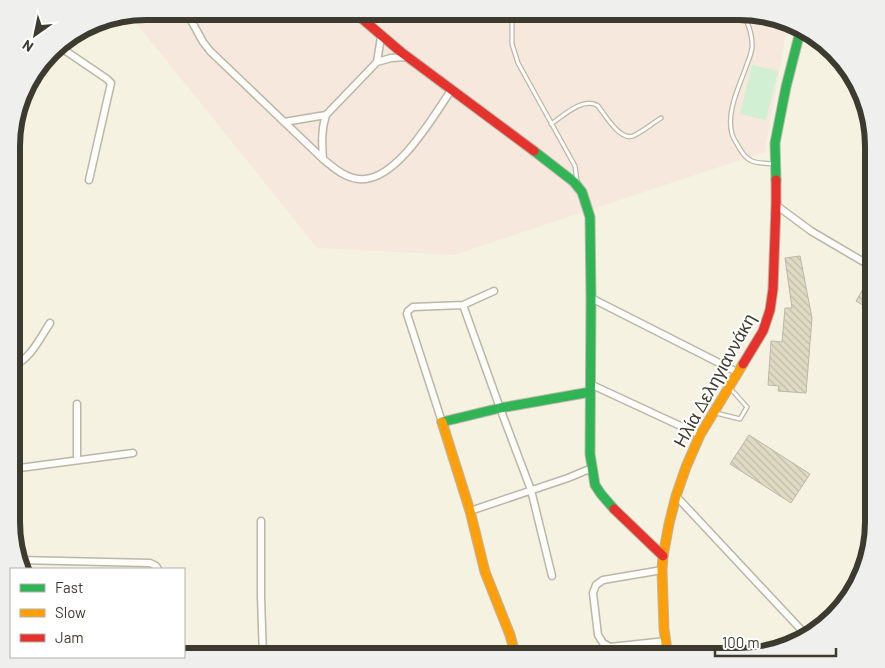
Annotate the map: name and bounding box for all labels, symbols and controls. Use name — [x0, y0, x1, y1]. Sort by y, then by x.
north arrow — [10, 10, 60, 60]
text: N — [19, 37, 36, 56]
street label: Ηλία Δεληγιαννάκη — [668, 309, 760, 451]
legend — [10, 568, 185, 658]
text: Fast — [55, 578, 83, 596]
text: Slow — [55, 603, 86, 621]
scale bar — [715, 626, 836, 658]
text: Jam — [55, 628, 84, 646]
text: 100 m — [722, 633, 760, 651]

